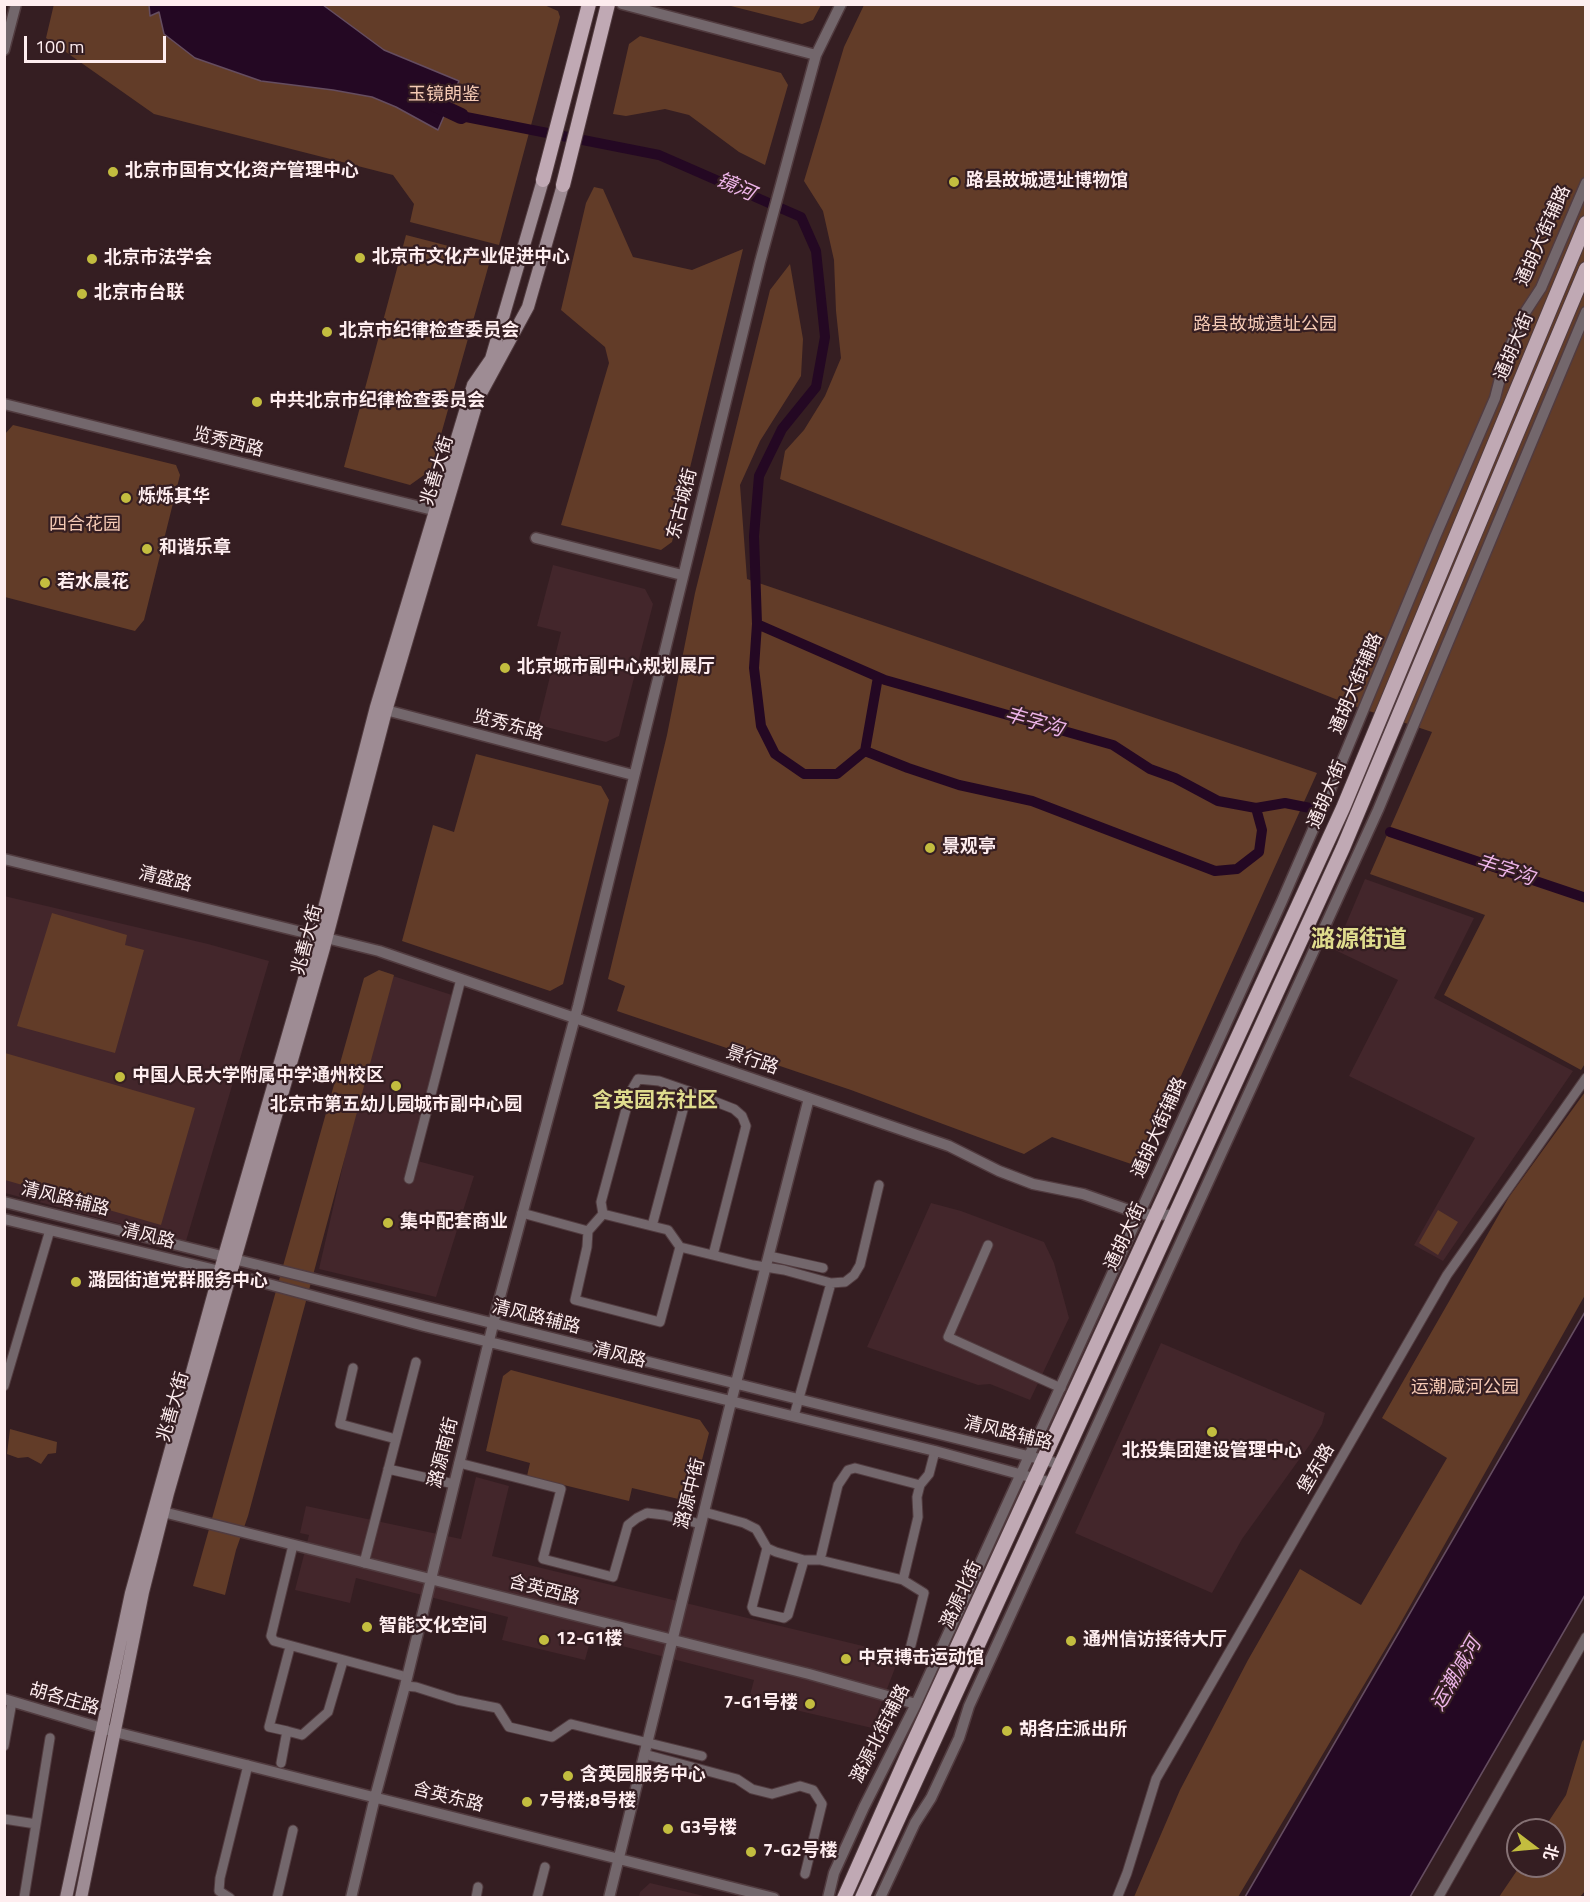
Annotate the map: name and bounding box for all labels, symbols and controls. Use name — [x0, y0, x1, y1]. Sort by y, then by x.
scale bar — [27, 24, 170, 62]
text: 100 m — [35, 33, 84, 60]
park label: 玉镜朗鉴 — [408, 85, 480, 107]
place label: 北京市国有文化资产管理中心 — [125, 161, 359, 183]
marker: 北京市国有文化资产管理中心 — [106, 165, 120, 179]
water label: 镜河 — [712, 169, 758, 207]
place label: 路县故城遗址博物馆 — [966, 171, 1128, 193]
marker: 路县故城遗址博物馆 — [947, 175, 961, 189]
street label: 通胡大街辅路 — [1512, 182, 1576, 290]
place label: 北京市文化产业促进中心 — [372, 247, 570, 269]
place label: 北京市法学会 — [104, 248, 212, 270]
marker: 北京市文化产业促进中心 — [353, 251, 367, 265]
marker: 北京市法学会 — [85, 252, 99, 266]
place label: 北京市台联 — [94, 283, 184, 305]
marker: 北京市台联 — [75, 287, 89, 301]
street label: 通胡大街 — [1491, 310, 1539, 384]
park label: 路县故城遗址公园 — [1193, 315, 1337, 337]
place label: 北京市纪律检查委员会 — [339, 321, 519, 343]
marker: 北京市纪律检查委员会 — [320, 325, 334, 339]
place label: 中共北京市纪律检查委员会 — [269, 391, 485, 413]
marker: 中共北京市纪律检查委员会 — [250, 395, 264, 409]
street label: 览秀西路 — [190, 424, 266, 462]
street label: 兆善大街 — [417, 433, 459, 509]
street label: 东古城街 — [664, 466, 702, 542]
place label: 烁烁其华 — [138, 487, 210, 509]
marker: 烁烁其华 — [119, 491, 133, 505]
park label: 四合花园 — [49, 515, 121, 537]
place label: 和谐乐章 — [159, 538, 231, 560]
marker: 和谐乐章 — [140, 542, 154, 556]
place label: 若水晨花 — [57, 572, 129, 594]
marker: 若水晨花 — [38, 576, 52, 590]
street label: 通胡大街辅路 — [1326, 630, 1388, 738]
place label: 北京城市副中心规划展厅 — [517, 657, 715, 679]
marker: 北京城市副中心规划展厅 — [498, 661, 512, 675]
water label: 丰字沟 — [1002, 703, 1066, 743]
street label: 览秀东路 — [470, 706, 546, 746]
street label: 通胡大街 — [1304, 758, 1352, 832]
place label: 景观亭 — [942, 837, 996, 859]
marker: 景观亭 — [923, 841, 937, 855]
water label: 丰字沟 — [1473, 850, 1537, 892]
street label: 清盛路 — [136, 863, 194, 897]
street label: 兆善大街 — [288, 902, 328, 978]
district label: 潞源街道 — [1311, 927, 1407, 955]
street label: 景行路 — [723, 1042, 781, 1080]
place label: 中国人民大学附属中学通州校区 — [132, 1066, 384, 1088]
marker: 中国人民大学附属中学通州校区 — [113, 1070, 127, 1084]
street label: 通胡大街辅路 — [1128, 1074, 1192, 1182]
marker: 北京市第五幼儿园城市副中心园 — [389, 1079, 403, 1093]
district label: 含英园东社区 — [592, 1089, 718, 1115]
place label: 北京市第五幼儿园城市副中心园 — [270, 1095, 522, 1117]
street label: 清风路辅路 — [19, 1179, 111, 1221]
street label: 通胡大街 — [1101, 1200, 1151, 1274]
place label: 集中配套商业 — [400, 1212, 508, 1234]
marker: 集中配套商业 — [381, 1216, 395, 1230]
street label: 清风路 — [119, 1220, 177, 1254]
place label: 潞园街道党群服务中心 — [88, 1271, 268, 1293]
marker: 潞园街道党群服务中心 — [69, 1275, 83, 1289]
street label: 清风路辅路 — [490, 1297, 582, 1339]
street label: 清风路 — [590, 1339, 648, 1373]
street label: 兆善大街 — [154, 1369, 194, 1445]
park label: 运潮减河公园 — [1411, 1378, 1519, 1400]
street label: 清风路辅路 — [962, 1413, 1054, 1455]
street label: 潞源南街 — [425, 1415, 463, 1491]
marker: 北投集团建设管理中心 — [1205, 1425, 1219, 1439]
street label: 堡东路 — [1294, 1440, 1340, 1498]
place label: 北投集团建设管理中心 — [1122, 1441, 1302, 1463]
street label: 潞源中街 — [672, 1456, 710, 1532]
street label: 潞源北街 — [937, 1558, 987, 1632]
street label: 含英西路 — [506, 1572, 582, 1610]
place label: 智能文化空间 — [379, 1616, 487, 1638]
marker: 智能文化空间 — [360, 1620, 374, 1634]
place label: 12-G1楼 — [556, 1629, 623, 1651]
place label: 通州信访接待大厅 — [1083, 1630, 1227, 1652]
marker: 12-G1楼 — [537, 1633, 551, 1647]
marker: 通州信访接待大厅 — [1064, 1634, 1078, 1648]
water label: 运潮减河 — [1427, 1634, 1487, 1716]
place label: 中京搏击运动馆 — [858, 1648, 984, 1670]
marker: 中京搏击运动馆 — [839, 1652, 853, 1666]
street label: 胡各庄路 — [26, 1680, 102, 1720]
street label: 潞源北街辅路 — [847, 1681, 915, 1787]
place label: 7-G1号楼 — [723, 1693, 798, 1715]
marker: 7-G1号楼 — [803, 1697, 817, 1711]
place label: 胡各庄派出所 — [1019, 1720, 1127, 1742]
marker: 胡各庄派出所 — [1000, 1724, 1014, 1738]
place label: 含英园服务中心 — [580, 1765, 706, 1787]
marker: 含英园服务中心 — [561, 1769, 575, 1783]
street label: 含英东路 — [410, 1779, 486, 1817]
place label: 7号楼;8号楼 — [539, 1791, 636, 1813]
marker: 7号楼;8号楼 — [520, 1795, 534, 1809]
place label: G3号楼 — [680, 1818, 737, 1840]
north arrow — [1506, 1818, 1566, 1878]
marker: G3号楼 — [661, 1822, 675, 1836]
place label: 7-G2号楼 — [763, 1841, 838, 1863]
text: 北 — [1538, 1841, 1565, 1863]
marker: 7-G2号楼 — [744, 1845, 758, 1859]

